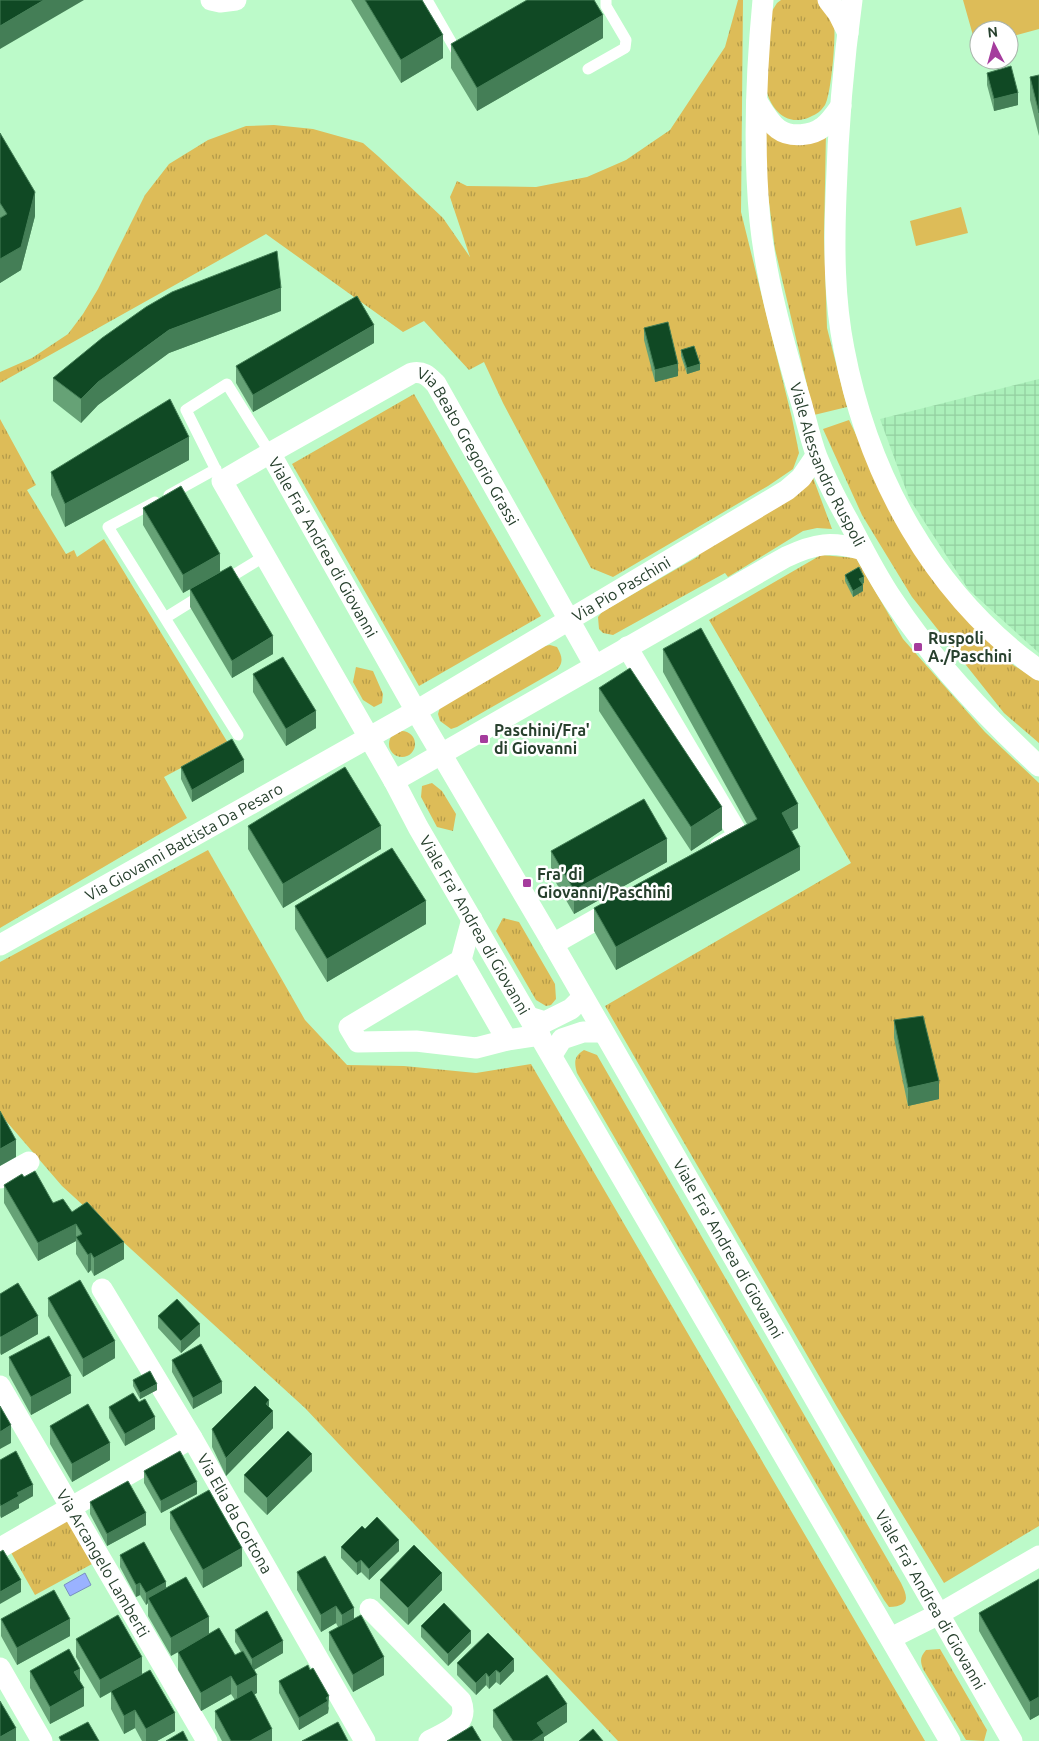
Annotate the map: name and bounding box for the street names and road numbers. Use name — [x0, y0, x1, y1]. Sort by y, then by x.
street label: Via Beato Gregorio Grassi — [415, 363, 523, 528]
street label: Viale Alessandro Ruspoli — [787, 380, 869, 549]
street label: Viale Fra' Andrea di Giovanni — [265, 454, 381, 640]
street label: Via Pio Paschini — [569, 553, 673, 625]
street label: Via Giovanni Battista Da Pesaro — [82, 779, 286, 904]
street label: Viale Fra' Andrea di Giovanni — [416, 832, 534, 1018]
street label: Viale Fra' Andrea di Giovanni — [670, 1156, 787, 1341]
street label: Via Elia da Cortona — [194, 1450, 276, 1577]
street label: Via Arcangelo Lamberti — [53, 1486, 153, 1640]
street label: Viale Fra' Andrea di Giovanni — [872, 1507, 989, 1692]

